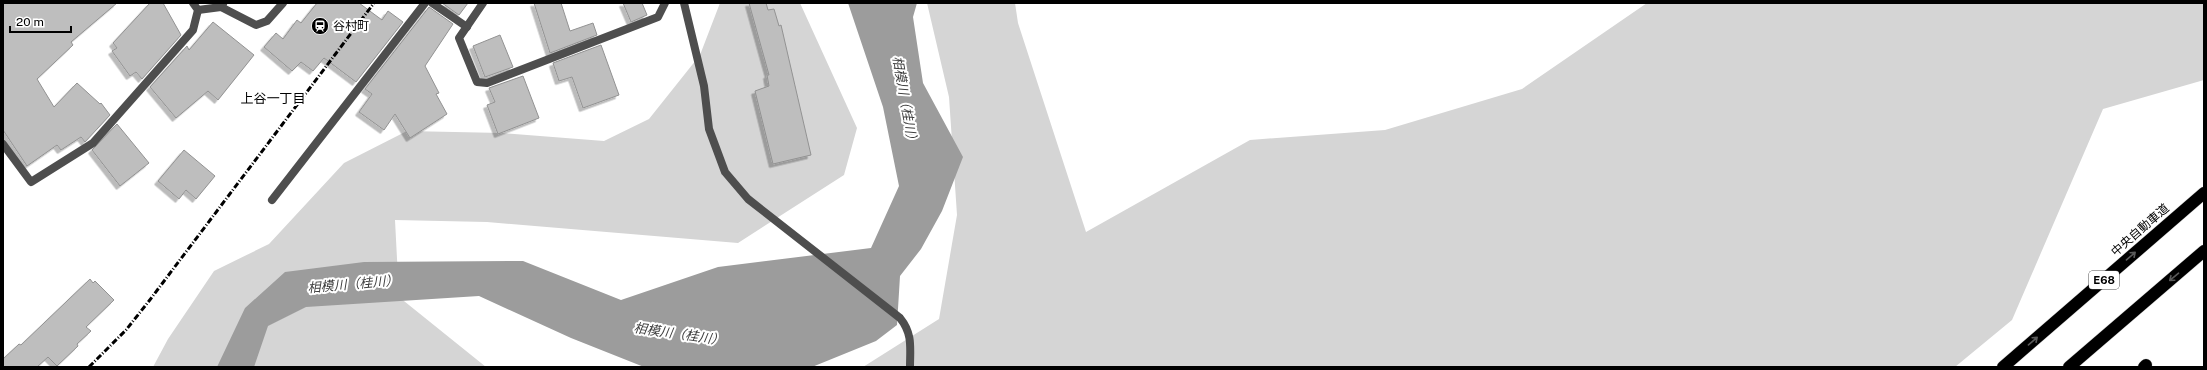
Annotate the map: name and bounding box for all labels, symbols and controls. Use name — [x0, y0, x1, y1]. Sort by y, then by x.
scale bar — [10, 8, 71, 34]
text: 20 m — [16, 15, 44, 29]
station icon: 谷村町 — [310, 16, 330, 36]
place label: 谷村町 — [333, 19, 369, 33]
water label: 相模川（桂川） — [890, 55, 920, 147]
district label: 上谷一丁目 — [240, 91, 306, 106]
street label: 中央自動車道 — [2108, 201, 2172, 259]
one-way arrow — [2126, 252, 2136, 261]
road number: E68 — [2089, 271, 2119, 289]
one-way arrow — [2169, 272, 2180, 281]
water label: 相模川（桂川） — [307, 273, 399, 295]
water label: 相模川（桂川） — [633, 320, 725, 348]
one-way arrow — [2027, 337, 2038, 346]

